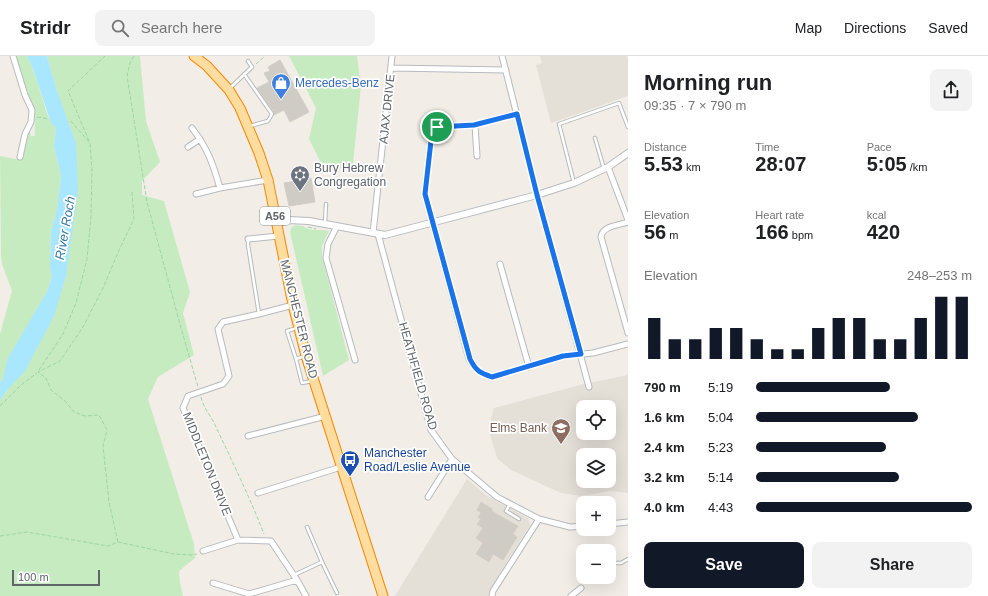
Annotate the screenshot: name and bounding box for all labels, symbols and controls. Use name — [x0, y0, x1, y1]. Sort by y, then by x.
search box — [95, 10, 375, 46]
text: Stridr — [20, 17, 71, 38]
icon: search — [109, 17, 131, 39]
text: Search here — [141, 19, 222, 36]
text: Map — [795, 20, 822, 36]
text: Directions — [844, 20, 906, 36]
text: Saved — [928, 20, 968, 36]
button: share — [930, 69, 972, 111]
text: Morning run — [644, 70, 772, 95]
shop icon: Mercedes-Benz — [270, 72, 292, 100]
street label: AJAX DRIVE — [376, 73, 398, 145]
place label: Mercedes-Benz — [295, 76, 379, 90]
text: 09:35 · 7 × 790 m — [644, 98, 746, 113]
pin — [420, 110, 454, 144]
icon: arrive — [426, 116, 448, 138]
text: Distance — [644, 141, 687, 153]
text: Time — [755, 141, 779, 153]
text: Pace — [867, 141, 892, 153]
text: 5.53 — [644, 153, 683, 175]
text: 28:07 — [755, 153, 806, 175]
text: 5:05 — [867, 153, 907, 175]
place label: Bury Hebrew Congregation — [314, 161, 386, 189]
text: km — [683, 161, 701, 173]
text: /km — [907, 161, 927, 173]
synagogue icon: Bury Hebrew Congregation — [289, 164, 311, 192]
water label: River Roch — [52, 195, 78, 261]
road number: A56 — [260, 207, 290, 225]
text: Elevation — [644, 209, 689, 221]
text: Heart rate — [755, 209, 804, 221]
text: kcal — [867, 209, 886, 221]
text: 56 — [644, 221, 666, 243]
text: 166 — [755, 221, 789, 243]
text: 420 — [867, 221, 900, 243]
text: m — [666, 229, 678, 241]
text: bpm — [789, 229, 813, 241]
street label: MANCHESTER ROAD — [277, 258, 321, 380]
text: Elevation — [644, 268, 697, 283]
text: 248–253 m — [907, 268, 972, 283]
street label: HEATHFIELD ROAD — [396, 320, 440, 432]
text: 790 m — [644, 380, 681, 395]
text: 5:19 — [708, 380, 733, 395]
map controls — [576, 400, 616, 584]
button: locate — [576, 400, 616, 440]
street label: MIDDLETON DRIVE — [180, 410, 234, 518]
text: 1.6 km — [644, 410, 684, 425]
text: 5:04 — [708, 410, 733, 425]
school or university icon: Elms Bank — [550, 417, 572, 445]
place label: Elms Bank — [490, 421, 548, 435]
text: 2.4 km — [644, 440, 684, 455]
text: 5:23 — [708, 440, 733, 455]
place label: Manchester Road/Leslie Avenue — [364, 446, 471, 474]
button: layers — [576, 448, 616, 488]
bus stop icon: Manchester Road/Leslie Avenue — [339, 449, 361, 477]
text: 3.2 km — [644, 470, 684, 485]
text: 5:14 — [708, 470, 733, 485]
button: + — [576, 496, 616, 536]
text: 4.0 km — [644, 500, 684, 515]
text: 4:43 — [708, 500, 733, 515]
button: Save — [644, 542, 804, 588]
button: Share — [812, 542, 972, 588]
button: − — [576, 544, 616, 584]
scale bar — [12, 568, 100, 587]
text: 100 m — [18, 571, 49, 583]

